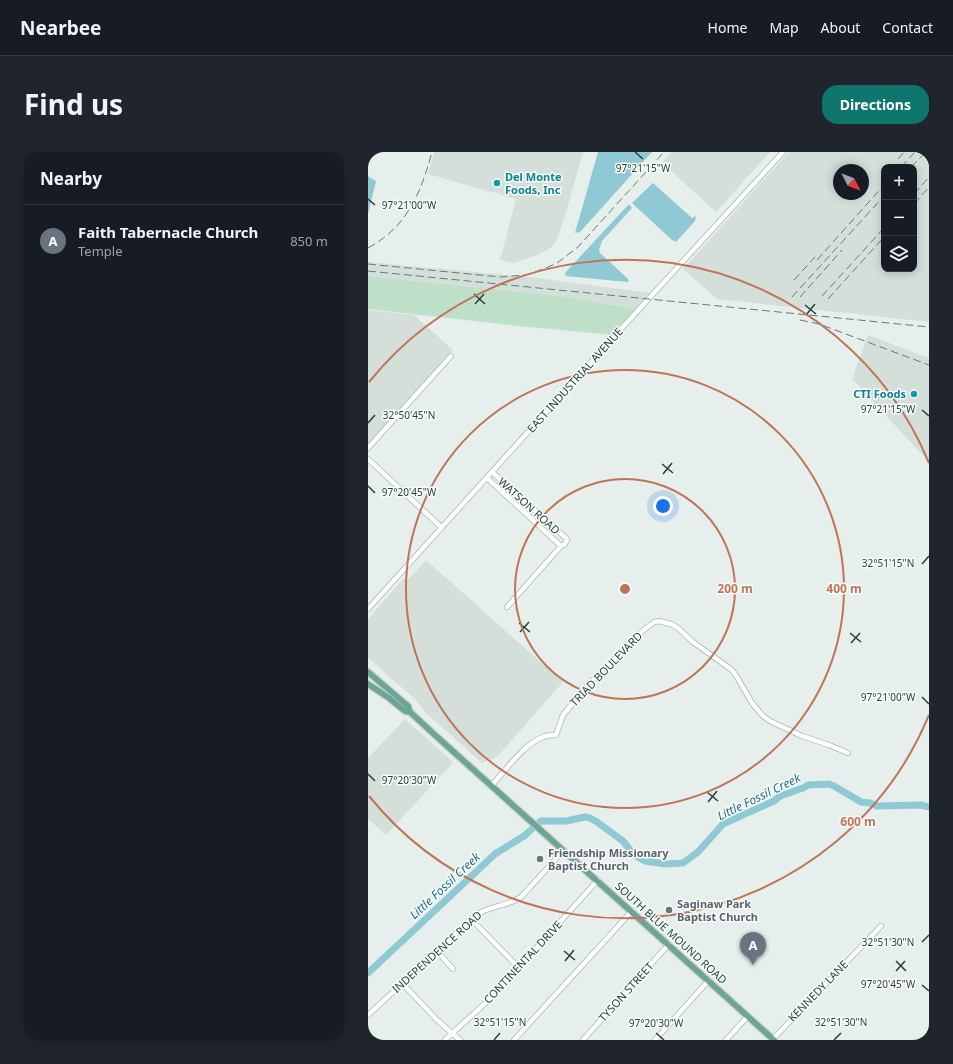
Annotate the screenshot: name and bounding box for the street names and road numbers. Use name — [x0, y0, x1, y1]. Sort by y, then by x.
street label: EAST INDUSTRIAL AVENUE — [523, 324, 626, 435]
street label: WATSON ROAD — [495, 474, 563, 537]
street label: TRIAD BOULEVARD — [566, 628, 645, 709]
street label: SOUTH BLUE MOUND ROAD — [612, 878, 731, 987]
street label: INDEPENDENCE ROAD — [389, 907, 485, 996]
street label: CONTINENTAL DRIVE — [480, 917, 565, 1007]
street label: KENNEDY LANE — [784, 957, 851, 1025]
street label: TYSON STREET — [595, 959, 656, 1025]

